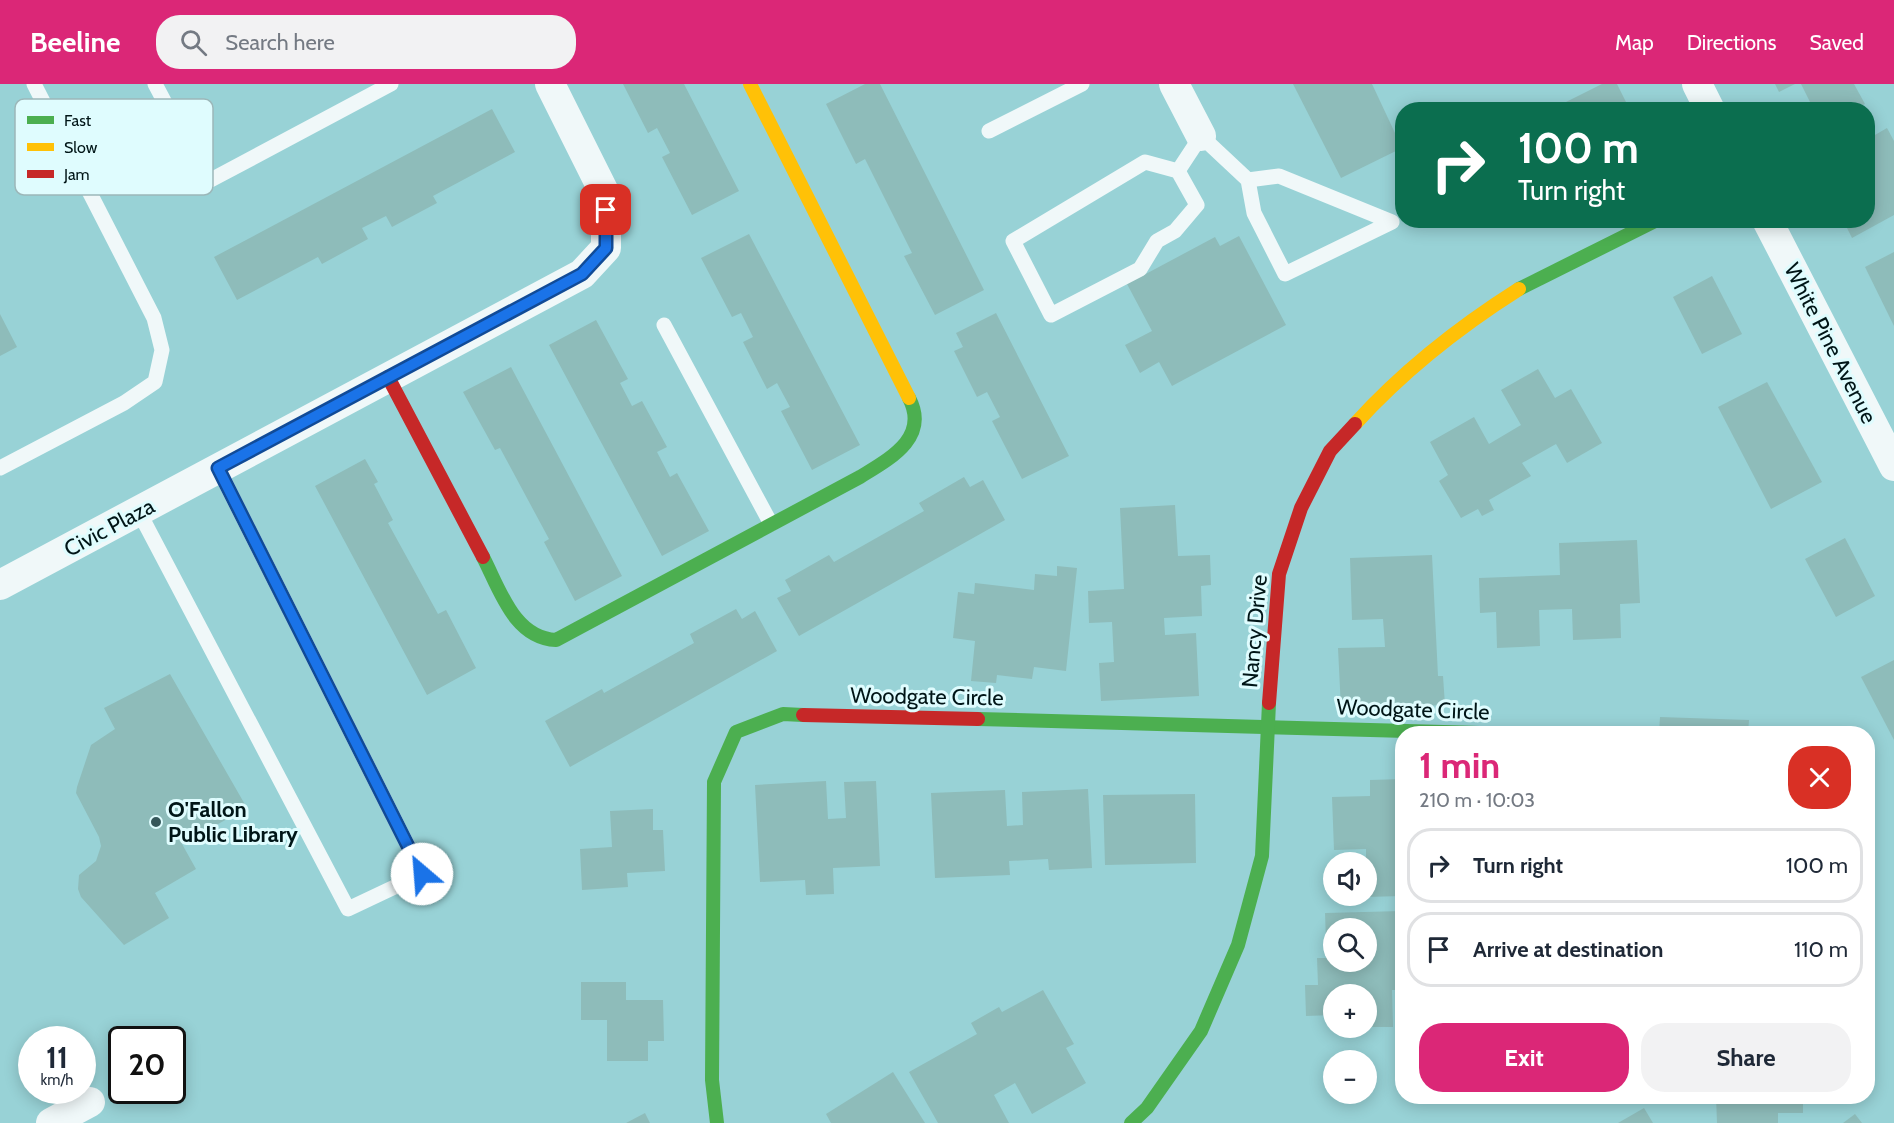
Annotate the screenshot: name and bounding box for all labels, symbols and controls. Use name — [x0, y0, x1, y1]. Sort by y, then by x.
search box — [156, 15, 576, 69]
text: Beeline — [30, 25, 120, 59]
icon: search — [177, 26, 210, 59]
text: Search here — [225, 29, 335, 56]
text: Map — [1615, 30, 1654, 55]
text: Directions — [1687, 30, 1776, 55]
text: Saved — [1809, 30, 1864, 55]
legend — [15, 99, 213, 195]
text: Fast — [64, 111, 92, 130]
text: 100 m — [1518, 122, 1639, 174]
icon: right — [1419, 126, 1497, 204]
text: Slow — [64, 138, 98, 157]
text: Jam — [63, 165, 90, 184]
text: Turn right — [1518, 174, 1625, 207]
pin — [580, 184, 631, 235]
icon: arrive — [589, 193, 622, 226]
street label: White Pine Avenue — [1778, 259, 1883, 428]
street label: Civic Plaza — [59, 492, 159, 562]
street label: Nancy Drive — [1236, 573, 1273, 689]
street label: Woodgate Circle — [850, 682, 1004, 711]
street label: Woodgate Circle — [1336, 693, 1490, 726]
text: 1 min — [1419, 743, 1500, 787]
button: close — [1788, 746, 1851, 809]
text: 210 m · 10:03 — [1419, 788, 1535, 812]
place label: O'Fallon Public Library — [168, 796, 298, 848]
marker: O'Fallon Public Library — [149, 815, 163, 829]
position arrow — [390, 842, 454, 906]
icon: right — [1422, 849, 1455, 882]
map controls — [1323, 852, 1377, 1104]
button: sound — [1323, 852, 1377, 906]
text: Turn right — [1473, 852, 1563, 879]
text: 100 m — [1786, 852, 1848, 879]
button: search — [1323, 918, 1377, 972]
icon: arrive — [1422, 933, 1455, 966]
text: Arrive at destination — [1473, 936, 1663, 963]
text: 110 m — [1794, 936, 1848, 963]
button: + — [1323, 984, 1377, 1038]
button: Exit — [1419, 1023, 1629, 1092]
button: Share — [1641, 1023, 1851, 1092]
speed limit sign: 20 — [108, 1026, 186, 1104]
text: 11 — [46, 1039, 68, 1076]
button: − — [1323, 1050, 1377, 1104]
text: km/h — [41, 1071, 73, 1089]

